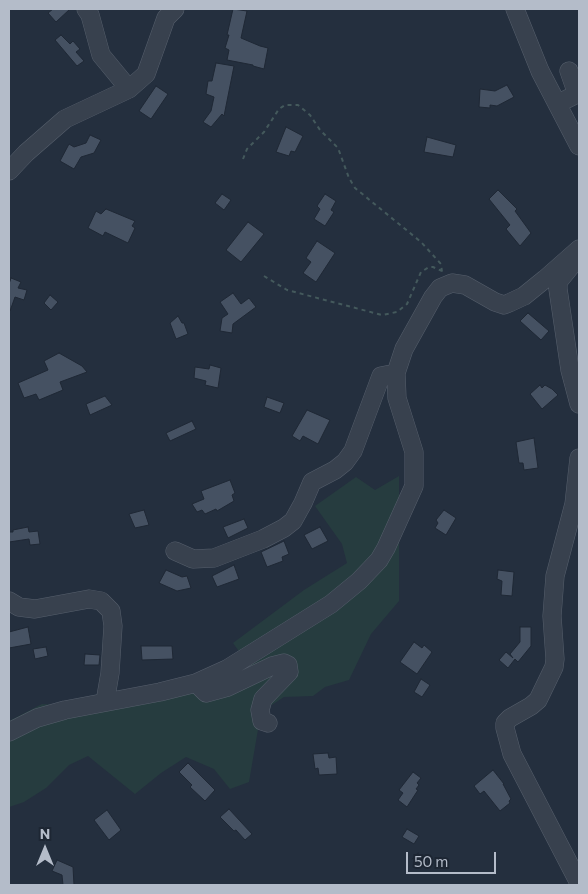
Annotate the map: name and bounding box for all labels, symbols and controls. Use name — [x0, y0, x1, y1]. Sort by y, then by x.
north arrow — [20, 824, 70, 874]
text: N — [40, 825, 50, 842]
scale bar — [408, 842, 498, 874]
text: 50 m — [414, 852, 448, 870]

